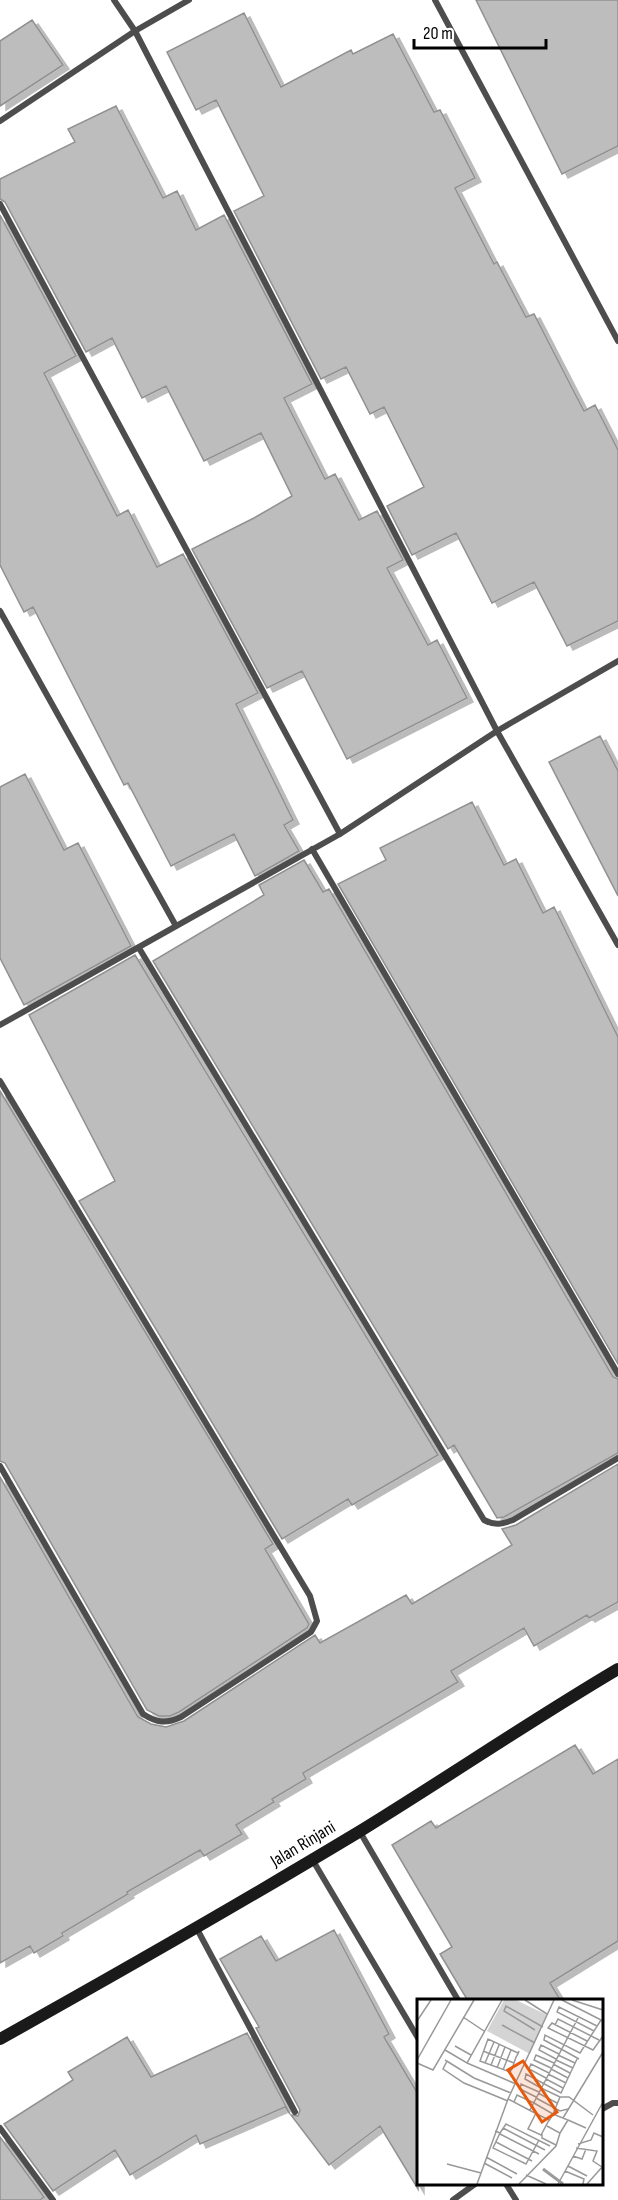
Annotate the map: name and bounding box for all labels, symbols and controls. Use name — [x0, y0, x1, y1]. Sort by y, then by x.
scale bar — [414, 12, 546, 50]
text: 20 m — [423, 23, 453, 44]
street label: Jalan Rinjani — [266, 1816, 339, 1872]
inset map — [417, 1999, 603, 2185]

